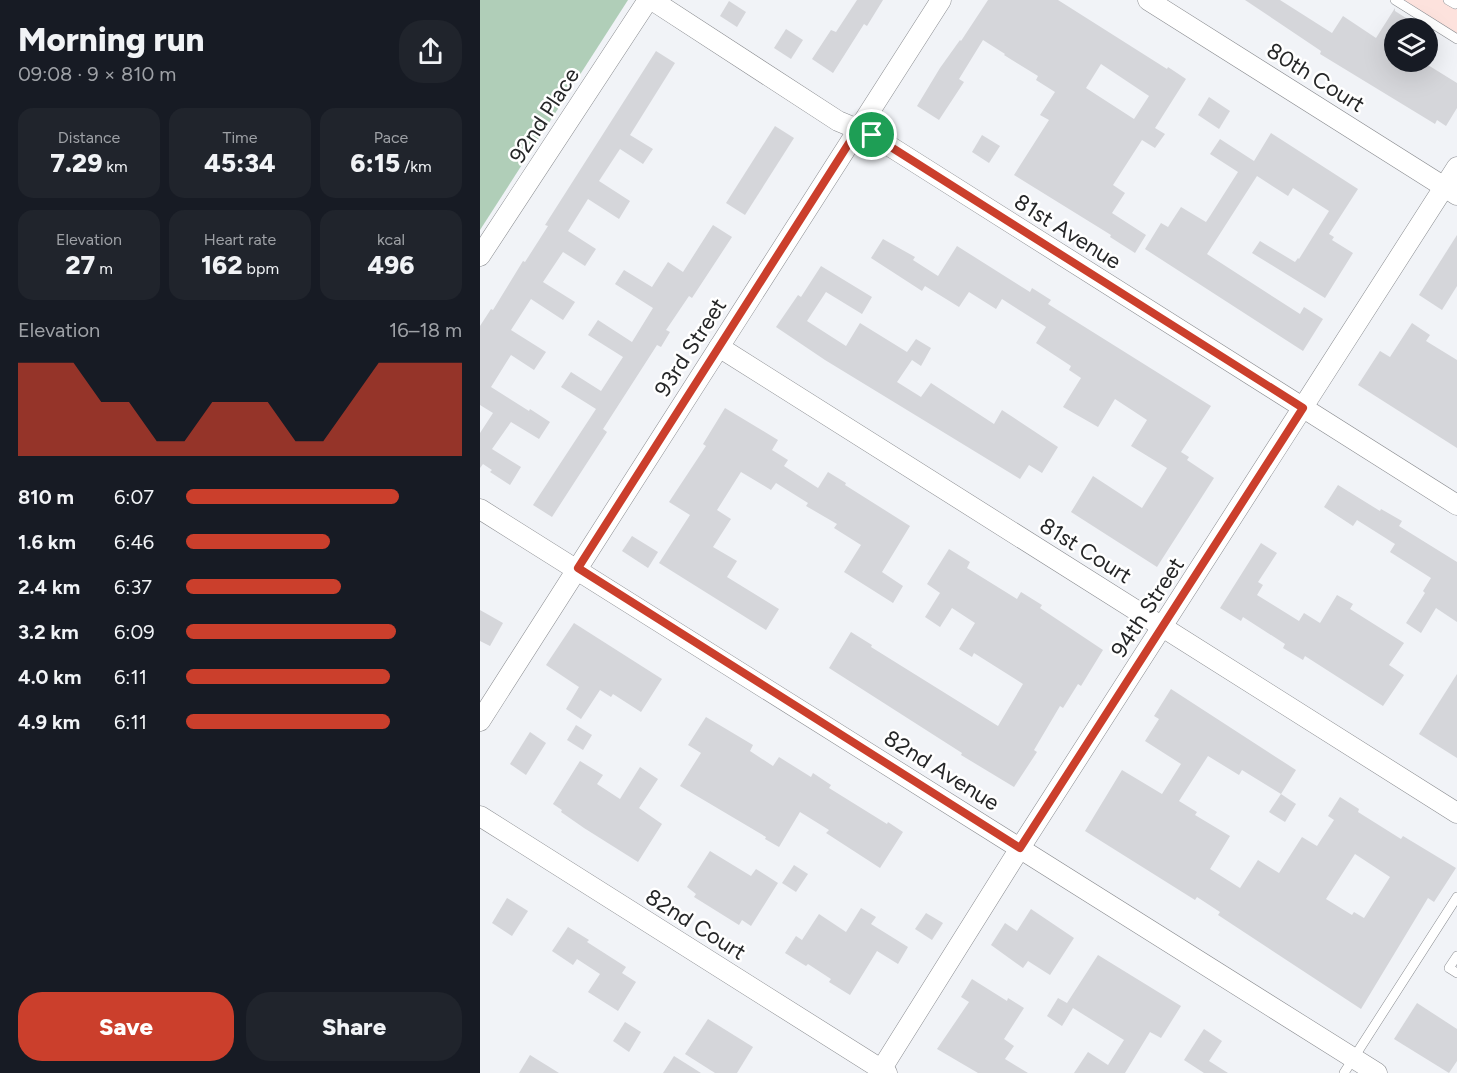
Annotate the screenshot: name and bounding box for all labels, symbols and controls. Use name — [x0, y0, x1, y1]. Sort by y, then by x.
map controls — [1384, 18, 1438, 72]
button: layers — [1384, 18, 1438, 72]
text: Morning run — [18, 20, 204, 59]
button: share — [399, 20, 462, 83]
street label: 80th Court — [1262, 37, 1370, 118]
text: 09:08 · 9 × 810 m — [18, 62, 176, 86]
street label: 92nd Place — [504, 63, 585, 168]
pin — [846, 109, 897, 160]
icon: arrive — [855, 118, 888, 151]
text: Distance — [58, 128, 120, 147]
text: Time — [223, 128, 257, 147]
text: Pace — [374, 128, 408, 147]
text: 7.29 — [50, 147, 102, 179]
text: 45:34 — [204, 147, 276, 179]
text: 6:15 — [350, 147, 400, 179]
text: km — [102, 157, 128, 176]
text: /km — [400, 157, 432, 176]
street label: 81st Avenue — [1009, 188, 1126, 275]
text: Elevation — [56, 230, 122, 249]
text: Heart rate — [204, 230, 276, 249]
text: kcal — [377, 230, 405, 249]
text: 27 — [65, 249, 95, 281]
text: 162 — [201, 249, 243, 281]
text: 496 — [367, 249, 415, 281]
text: m — [95, 259, 113, 278]
text: bpm — [243, 259, 279, 278]
street label: 93rd Street — [649, 293, 732, 402]
text: Elevation — [18, 318, 100, 342]
text: 16–18 m — [389, 318, 462, 342]
text: 810 m — [18, 485, 74, 509]
text: 6:07 — [114, 485, 154, 509]
street label: 81st Court — [1035, 512, 1137, 589]
text: 1.6 km — [18, 530, 76, 554]
text: 6:46 — [114, 530, 154, 554]
street label: 94th Street — [1105, 552, 1190, 662]
text: 2.4 km — [18, 575, 80, 599]
text: 6:37 — [114, 575, 152, 599]
text: 3.2 km — [18, 620, 79, 644]
text: 6:09 — [114, 620, 155, 644]
text: 4.0 km — [18, 665, 82, 689]
text: 6:11 — [114, 665, 147, 689]
text: 4.9 km — [18, 710, 80, 734]
text: 6:11 — [114, 710, 147, 734]
street label: 82nd Avenue — [879, 724, 1004, 817]
street label: 82nd Court — [641, 883, 751, 966]
button: Save — [18, 992, 234, 1061]
button: Share — [246, 992, 462, 1061]

